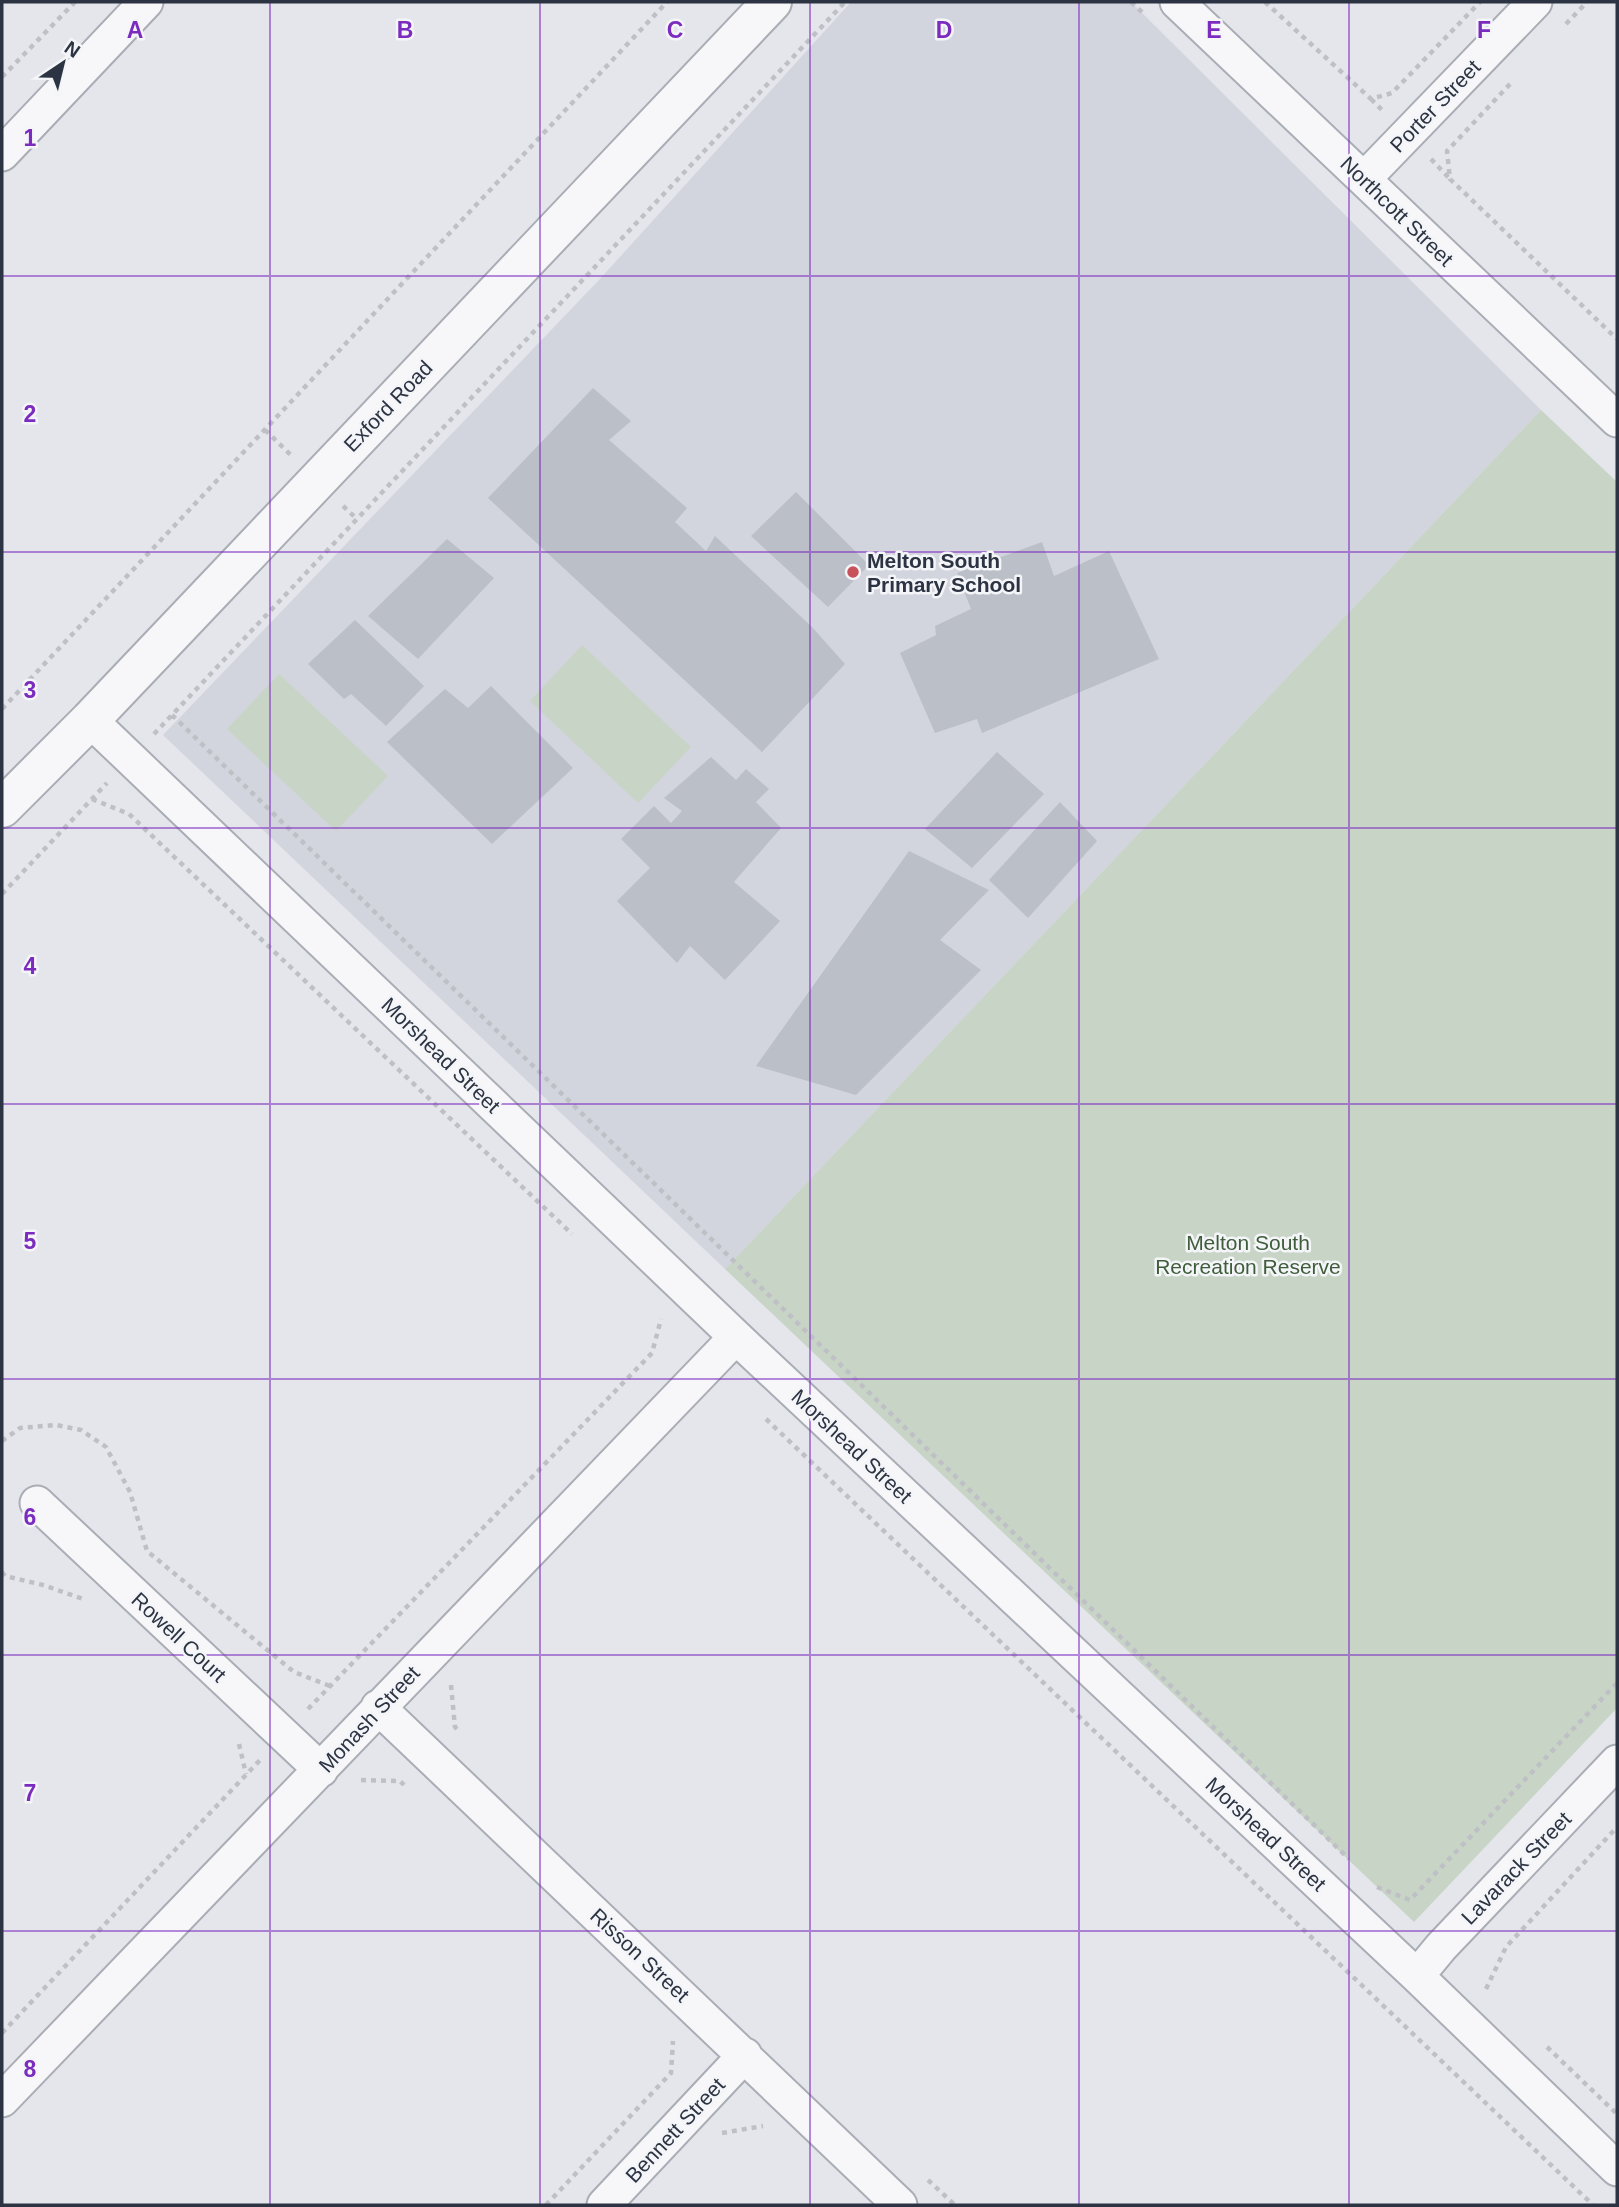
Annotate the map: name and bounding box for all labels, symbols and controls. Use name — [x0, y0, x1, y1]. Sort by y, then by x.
text: A — [127, 17, 143, 43]
text: B — [397, 17, 413, 43]
text: C — [667, 17, 683, 43]
text: D — [936, 17, 952, 43]
text: E — [1206, 17, 1222, 43]
text: F — [1477, 17, 1491, 43]
north arrow — [28, 28, 98, 98]
text: N — [61, 37, 84, 62]
street label: Porter Street — [1385, 55, 1485, 157]
text: 1 — [24, 125, 37, 151]
street label: Northcott Street — [1336, 152, 1458, 270]
street label: Exford Road — [339, 356, 437, 456]
text: 2 — [24, 401, 36, 427]
place label: Melton South Primary School — [867, 549, 1021, 596]
marker: Melton South Primary School — [845, 564, 861, 580]
text: 3 — [24, 677, 36, 703]
text: 4 — [24, 953, 37, 979]
street label: Morshead Street — [377, 993, 505, 1117]
text: 5 — [24, 1228, 37, 1254]
park label: Melton South Recreation Reserve — [1155, 1231, 1341, 1278]
street label: Morshead Street — [787, 1385, 917, 1507]
text: 6 — [24, 1504, 36, 1530]
street label: Rowell Court — [127, 1588, 231, 1687]
street label: Monash Street — [314, 1661, 424, 1777]
street label: Morshead Street — [1201, 1773, 1331, 1895]
text: 7 — [24, 1780, 36, 1806]
street label: Lavarack Street — [1457, 1807, 1575, 1929]
street label: Risson Street — [586, 1904, 694, 2007]
text: 8 — [24, 2056, 37, 2082]
street label: Bennett Street — [621, 2073, 729, 2187]

